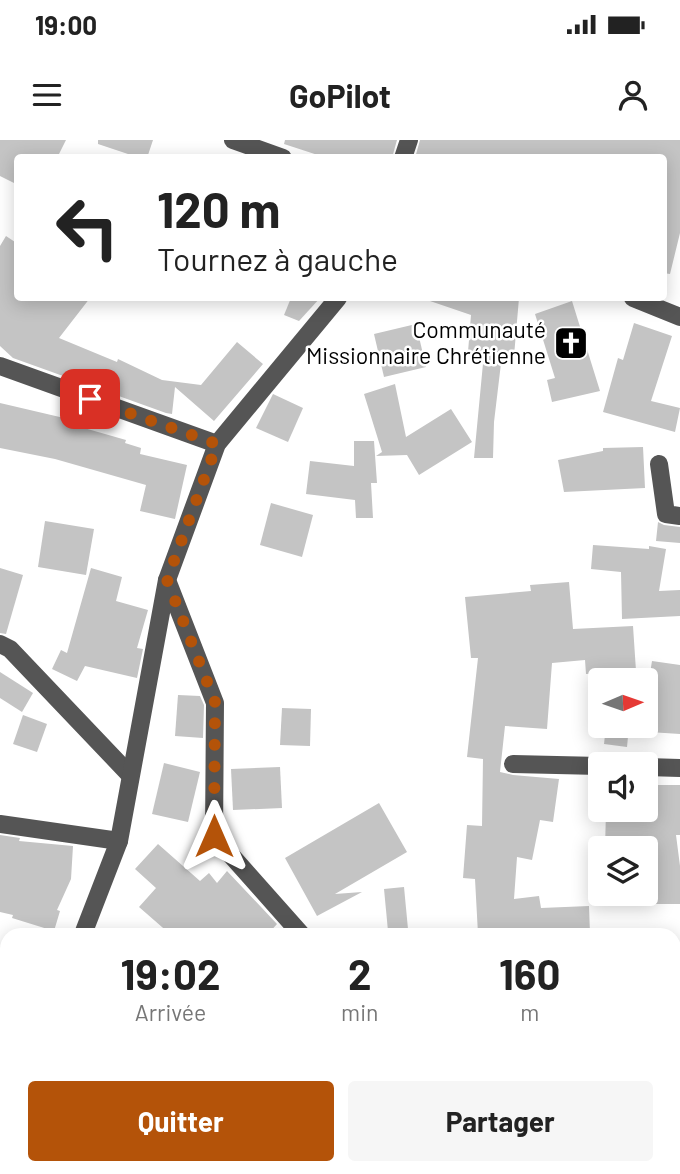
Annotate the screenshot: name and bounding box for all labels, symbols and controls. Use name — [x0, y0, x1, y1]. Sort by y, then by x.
text: 19:00 — [35, 9, 97, 40]
icon: menu — [28, 76, 66, 114]
text: GoPilot — [289, 76, 391, 114]
icon: person — [614, 76, 652, 114]
text: 120 m — [157, 179, 280, 238]
icon: left — [42, 182, 133, 273]
text: Tournez à gauche — [157, 239, 398, 277]
place label: Communauté Missionnaire Chrétienne — [306, 315, 546, 369]
church icon: Communauté Missionnaire Chrétienne — [552, 324, 590, 362]
pin — [60, 369, 120, 429]
icon: arrive — [71, 380, 109, 418]
north arrow — [588, 668, 658, 738]
map controls — [588, 668, 658, 906]
button: sound — [588, 752, 658, 822]
position arrow — [177, 799, 251, 873]
button: layers — [588, 836, 658, 906]
text: 19:02 — [121, 948, 221, 998]
text: 2 — [348, 948, 372, 998]
text: 160 — [499, 948, 560, 998]
text: Arrivée — [135, 998, 206, 1026]
text: min — [341, 998, 378, 1026]
text: m — [520, 998, 539, 1026]
button: Quitter — [28, 1081, 334, 1161]
button: Partager — [348, 1081, 653, 1161]

